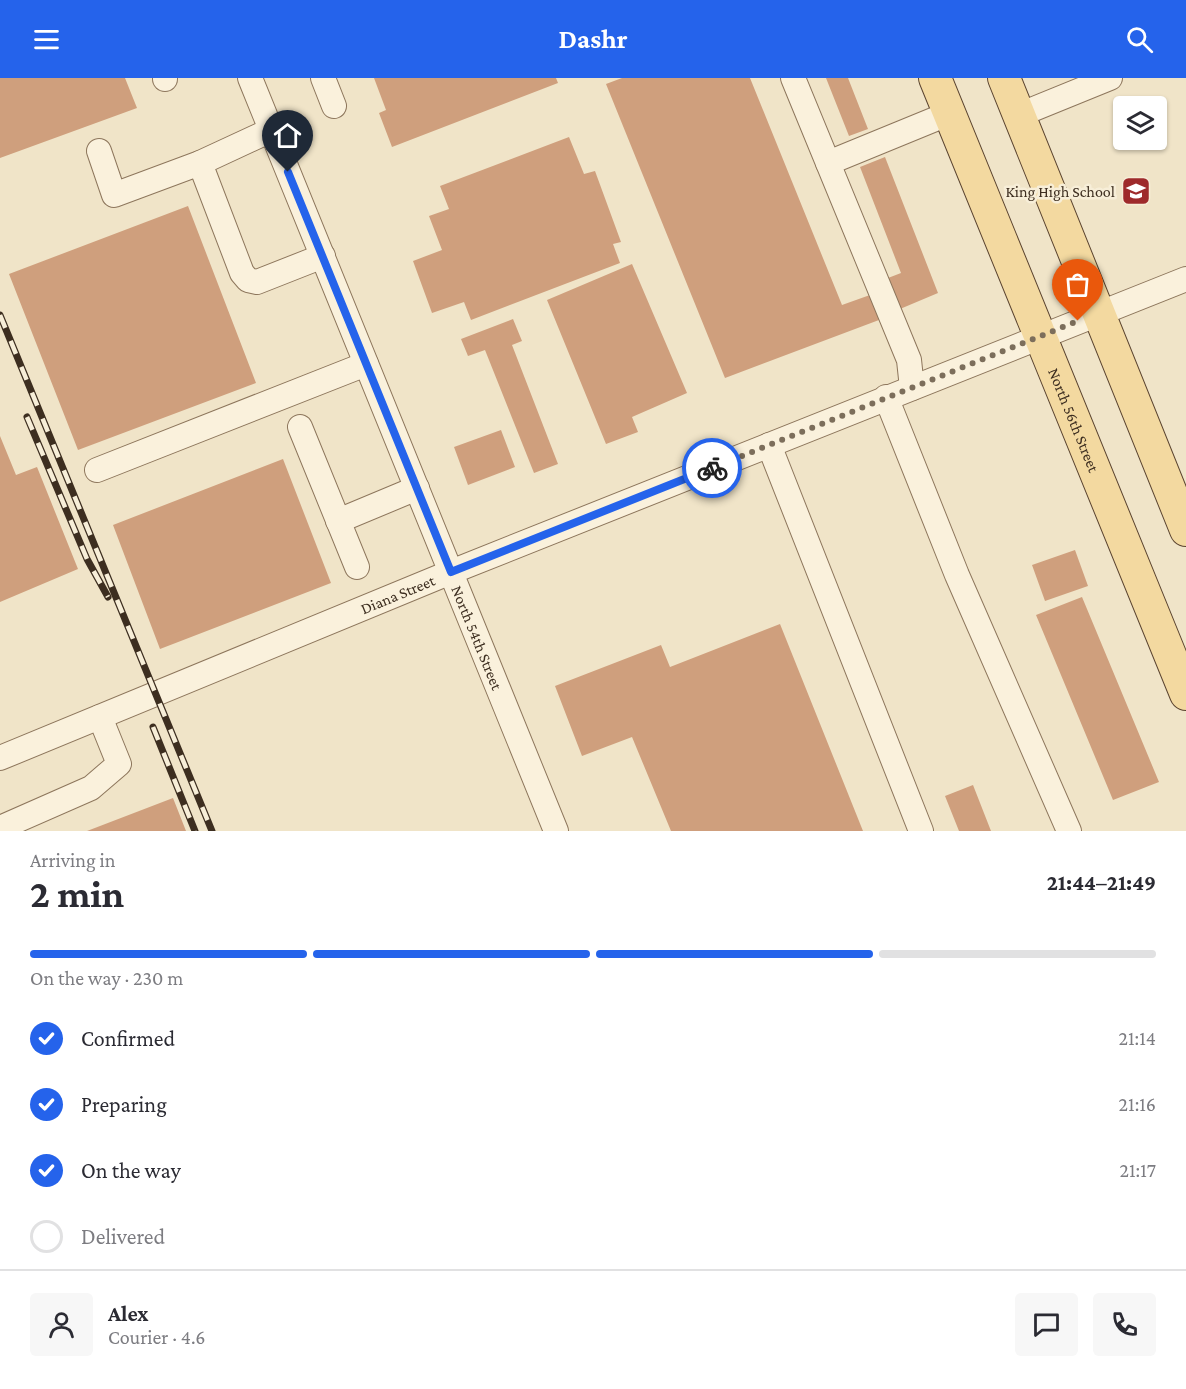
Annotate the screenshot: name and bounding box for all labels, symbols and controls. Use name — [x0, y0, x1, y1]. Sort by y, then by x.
icon: menu — [30, 23, 63, 56]
icon: search — [1123, 23, 1156, 56]
text: Dashr — [558, 24, 628, 54]
map controls — [1113, 96, 1167, 150]
button: layers — [1113, 96, 1167, 150]
pin — [262, 110, 313, 172]
icon: home — [271, 119, 304, 152]
school or university icon: King High School — [1120, 175, 1152, 207]
place label: King High School — [1006, 183, 1115, 201]
pin — [1052, 259, 1103, 321]
icon: bag — [1061, 268, 1094, 301]
street label: North 56th Street — [1045, 365, 1103, 475]
courier — [682, 438, 742, 498]
icon: bike — [696, 452, 729, 485]
street label: Diana Street — [358, 571, 438, 617]
street label: North 54th Street — [448, 583, 506, 693]
text: Arriving in — [30, 849, 115, 871]
text: 21:44–21:49 — [1047, 870, 1156, 895]
text: 2 min — [30, 872, 124, 915]
text: On the way · 230 m — [30, 967, 183, 989]
icon: check — [30, 1022, 63, 1055]
text: Confirmed — [81, 1026, 175, 1051]
text: 21:14 — [1118, 1027, 1156, 1049]
icon: check — [30, 1088, 63, 1121]
text: Preparing — [81, 1092, 167, 1117]
text: 21:16 — [1118, 1093, 1156, 1115]
icon: check — [30, 1154, 63, 1187]
text: On the way — [81, 1158, 181, 1183]
text: 21:17 — [1119, 1159, 1156, 1181]
text: Delivered — [81, 1224, 165, 1249]
button: person — [30, 1293, 93, 1356]
button: chat — [1015, 1293, 1078, 1356]
button: phone — [1093, 1293, 1156, 1356]
text: Alex — [108, 1301, 149, 1326]
text: Courier · 4.6 — [108, 1326, 206, 1348]

